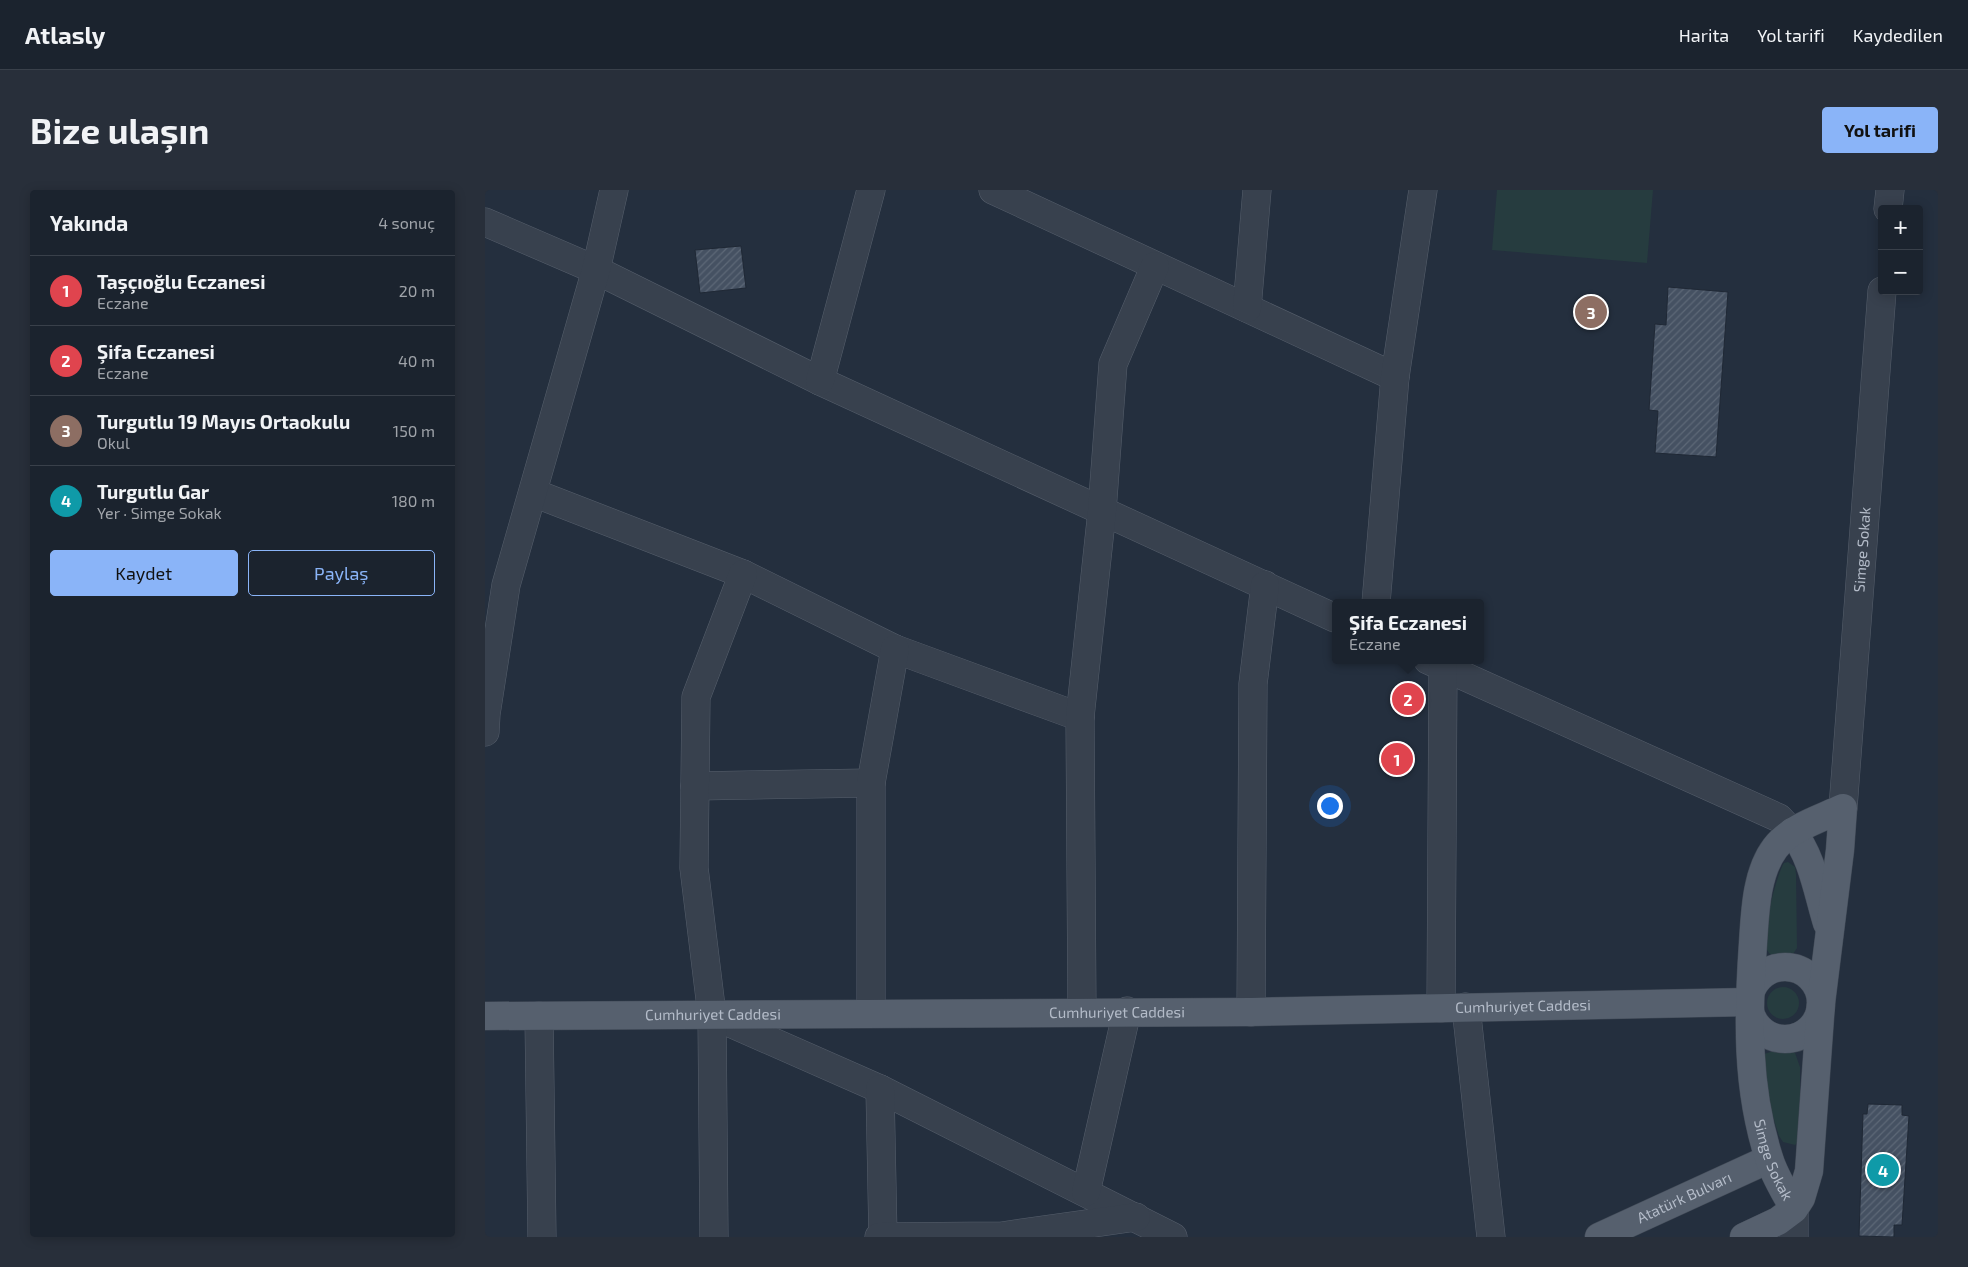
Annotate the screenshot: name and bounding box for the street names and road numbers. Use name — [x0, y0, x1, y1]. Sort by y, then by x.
street label: Simge Sokak — [1849, 506, 1874, 593]
street label: Cumhuriyet Caddesi — [1455, 995, 1591, 1016]
street label: Cumhuriyet Caddesi — [1049, 1002, 1185, 1021]
street label: Cumhuriyet Caddesi — [645, 1004, 781, 1023]
street label: Simge Sokak — [1751, 1117, 1798, 1203]
street label: Atatürk Bulvarı — [1634, 1167, 1734, 1226]

